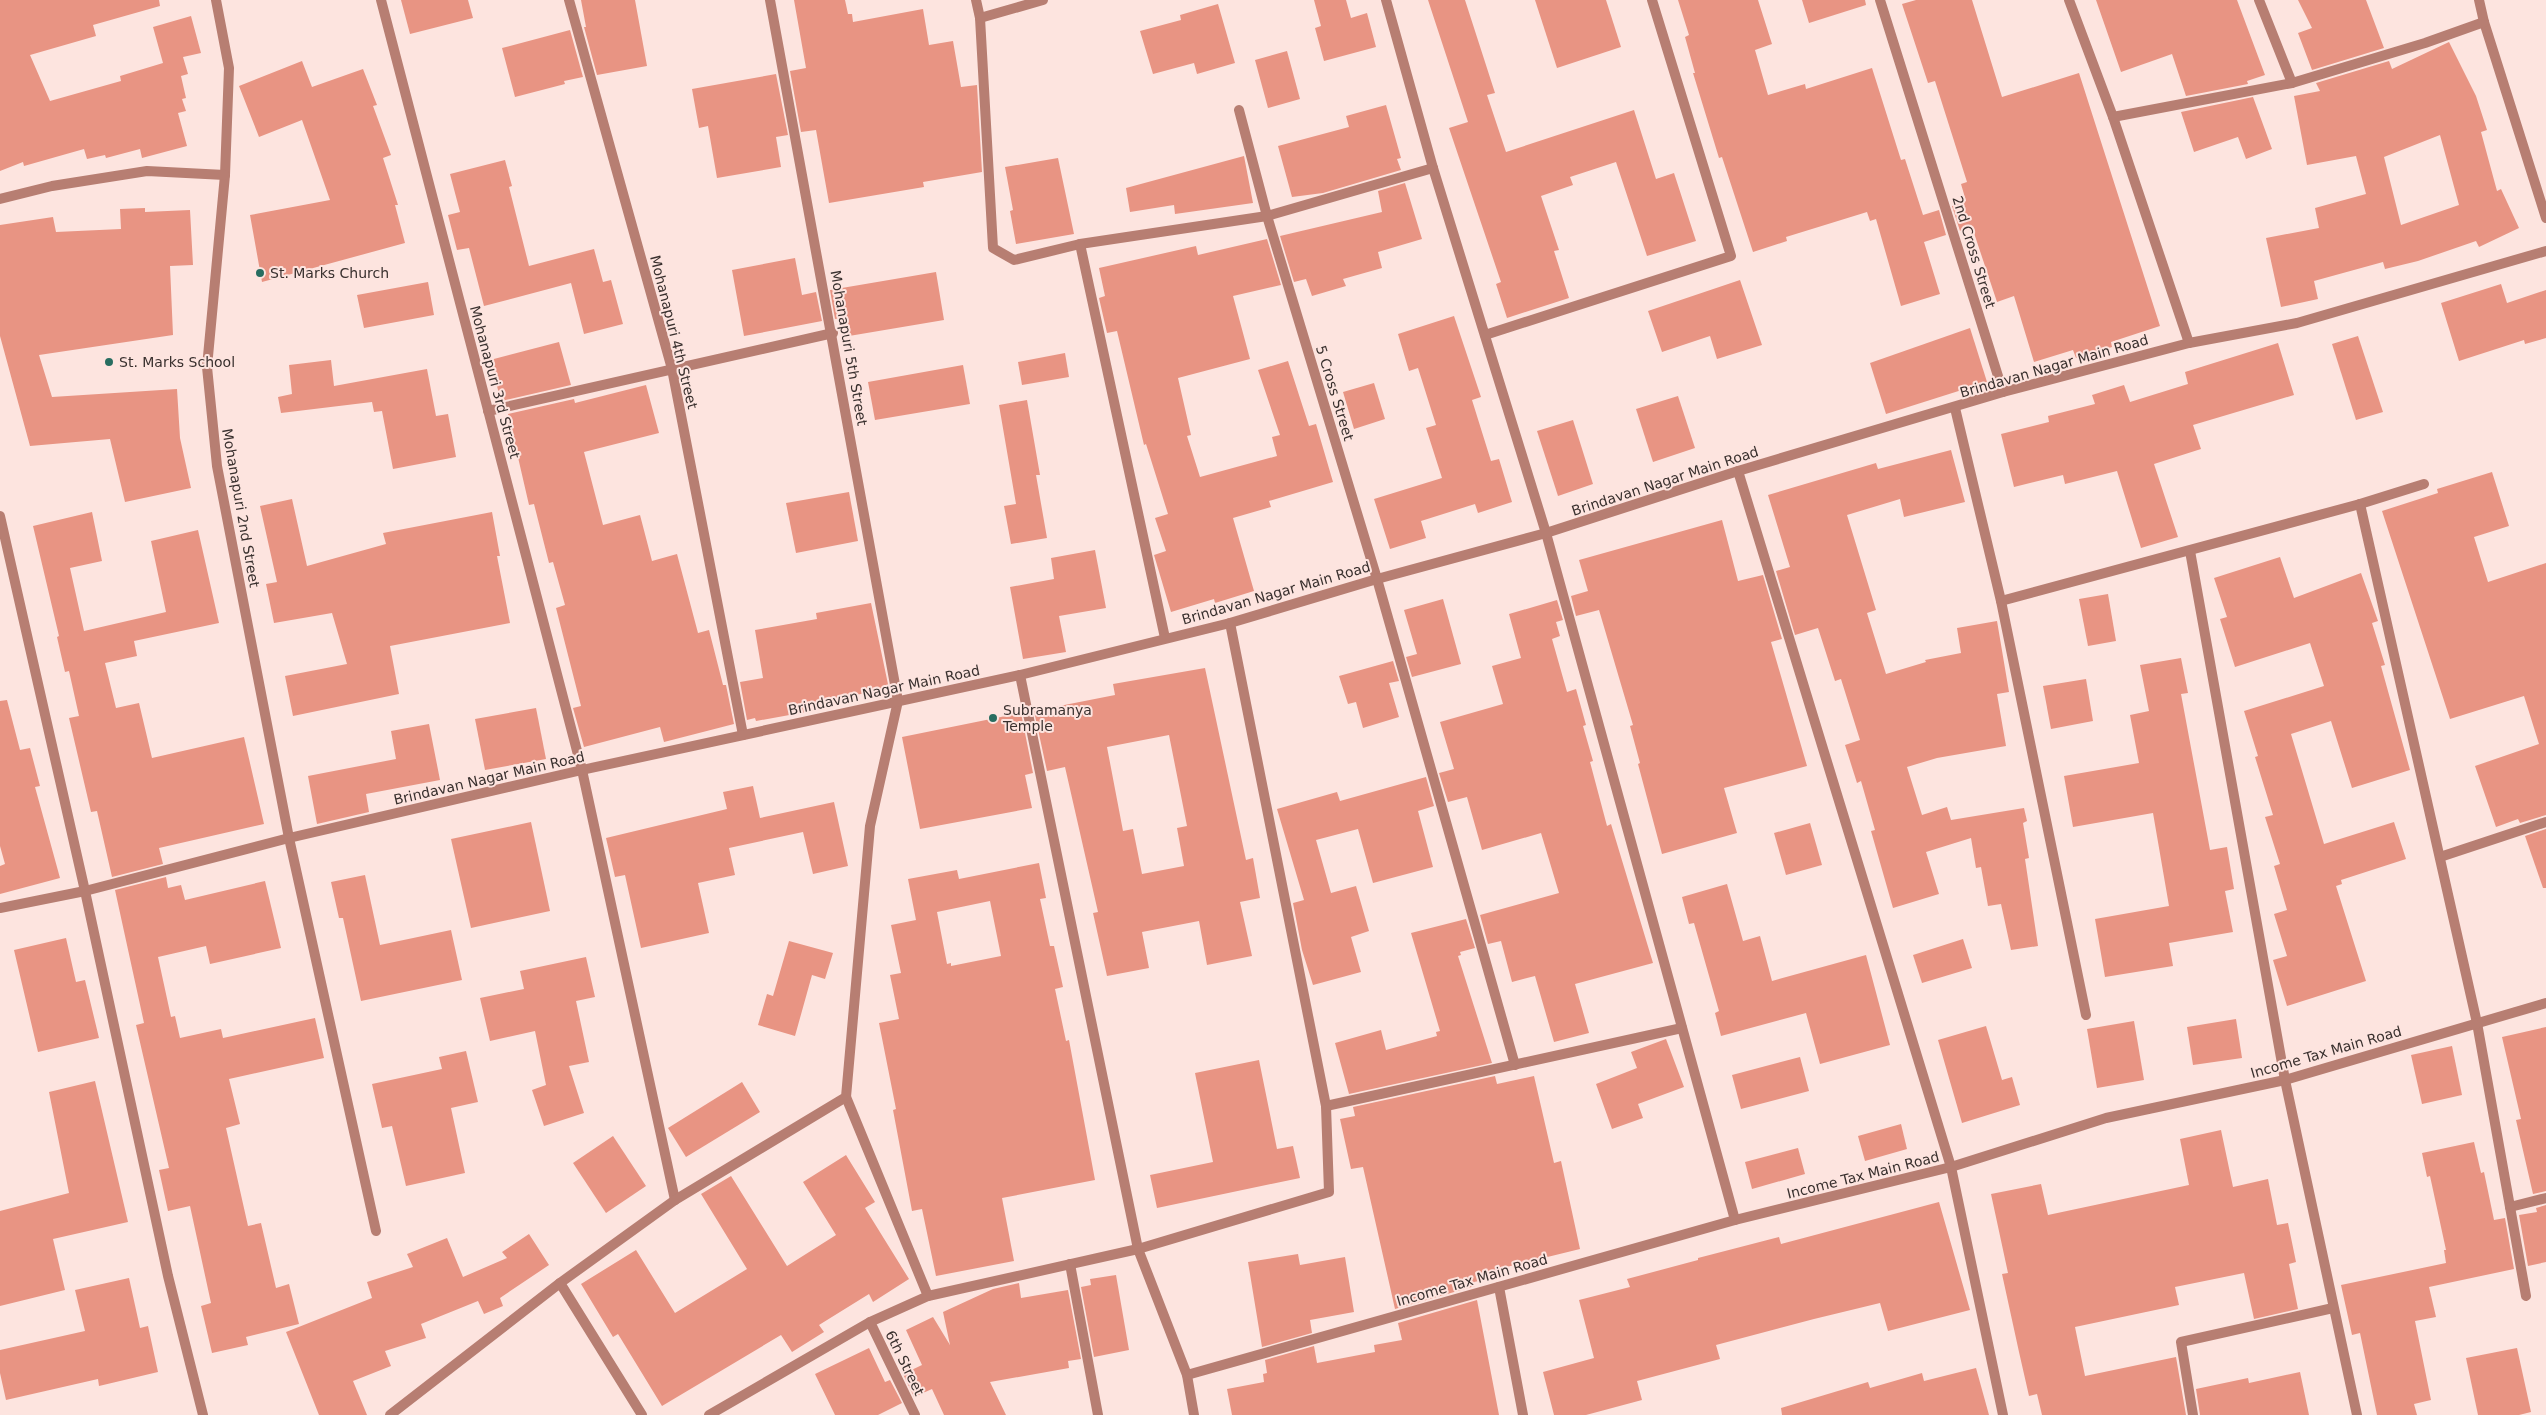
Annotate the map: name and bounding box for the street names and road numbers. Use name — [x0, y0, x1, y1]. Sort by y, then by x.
street label: 2nd Cross Street — [1949, 194, 1999, 311]
street label: Mohanapuri 4th Street — [647, 254, 701, 411]
street label: Mohanapuri 5th Street — [827, 269, 871, 428]
street label: Mohanapuri 3rd Street — [467, 304, 523, 461]
street label: Brindavan Nagar Main Road — [1958, 331, 2150, 401]
street label: 5 Cross Street — [1313, 343, 1357, 443]
street label: Mohanapuri 2nd Street — [219, 427, 263, 589]
street label: Brindavan Nagar Main Road — [1570, 443, 1760, 519]
street label: Brindavan Nagar Main Road — [1180, 558, 1372, 628]
street label: Brindavan Nagar Main Road — [787, 662, 981, 718]
street label: Brindavan Nagar Main Road — [392, 748, 586, 808]
street label: Income Tax Main Road — [2249, 1023, 2403, 1081]
street label: Income Tax Main Road — [1785, 1148, 1941, 1202]
street label: Income Tax Main Road — [1395, 1251, 1549, 1309]
street label: 6th Street — [882, 1328, 928, 1399]

